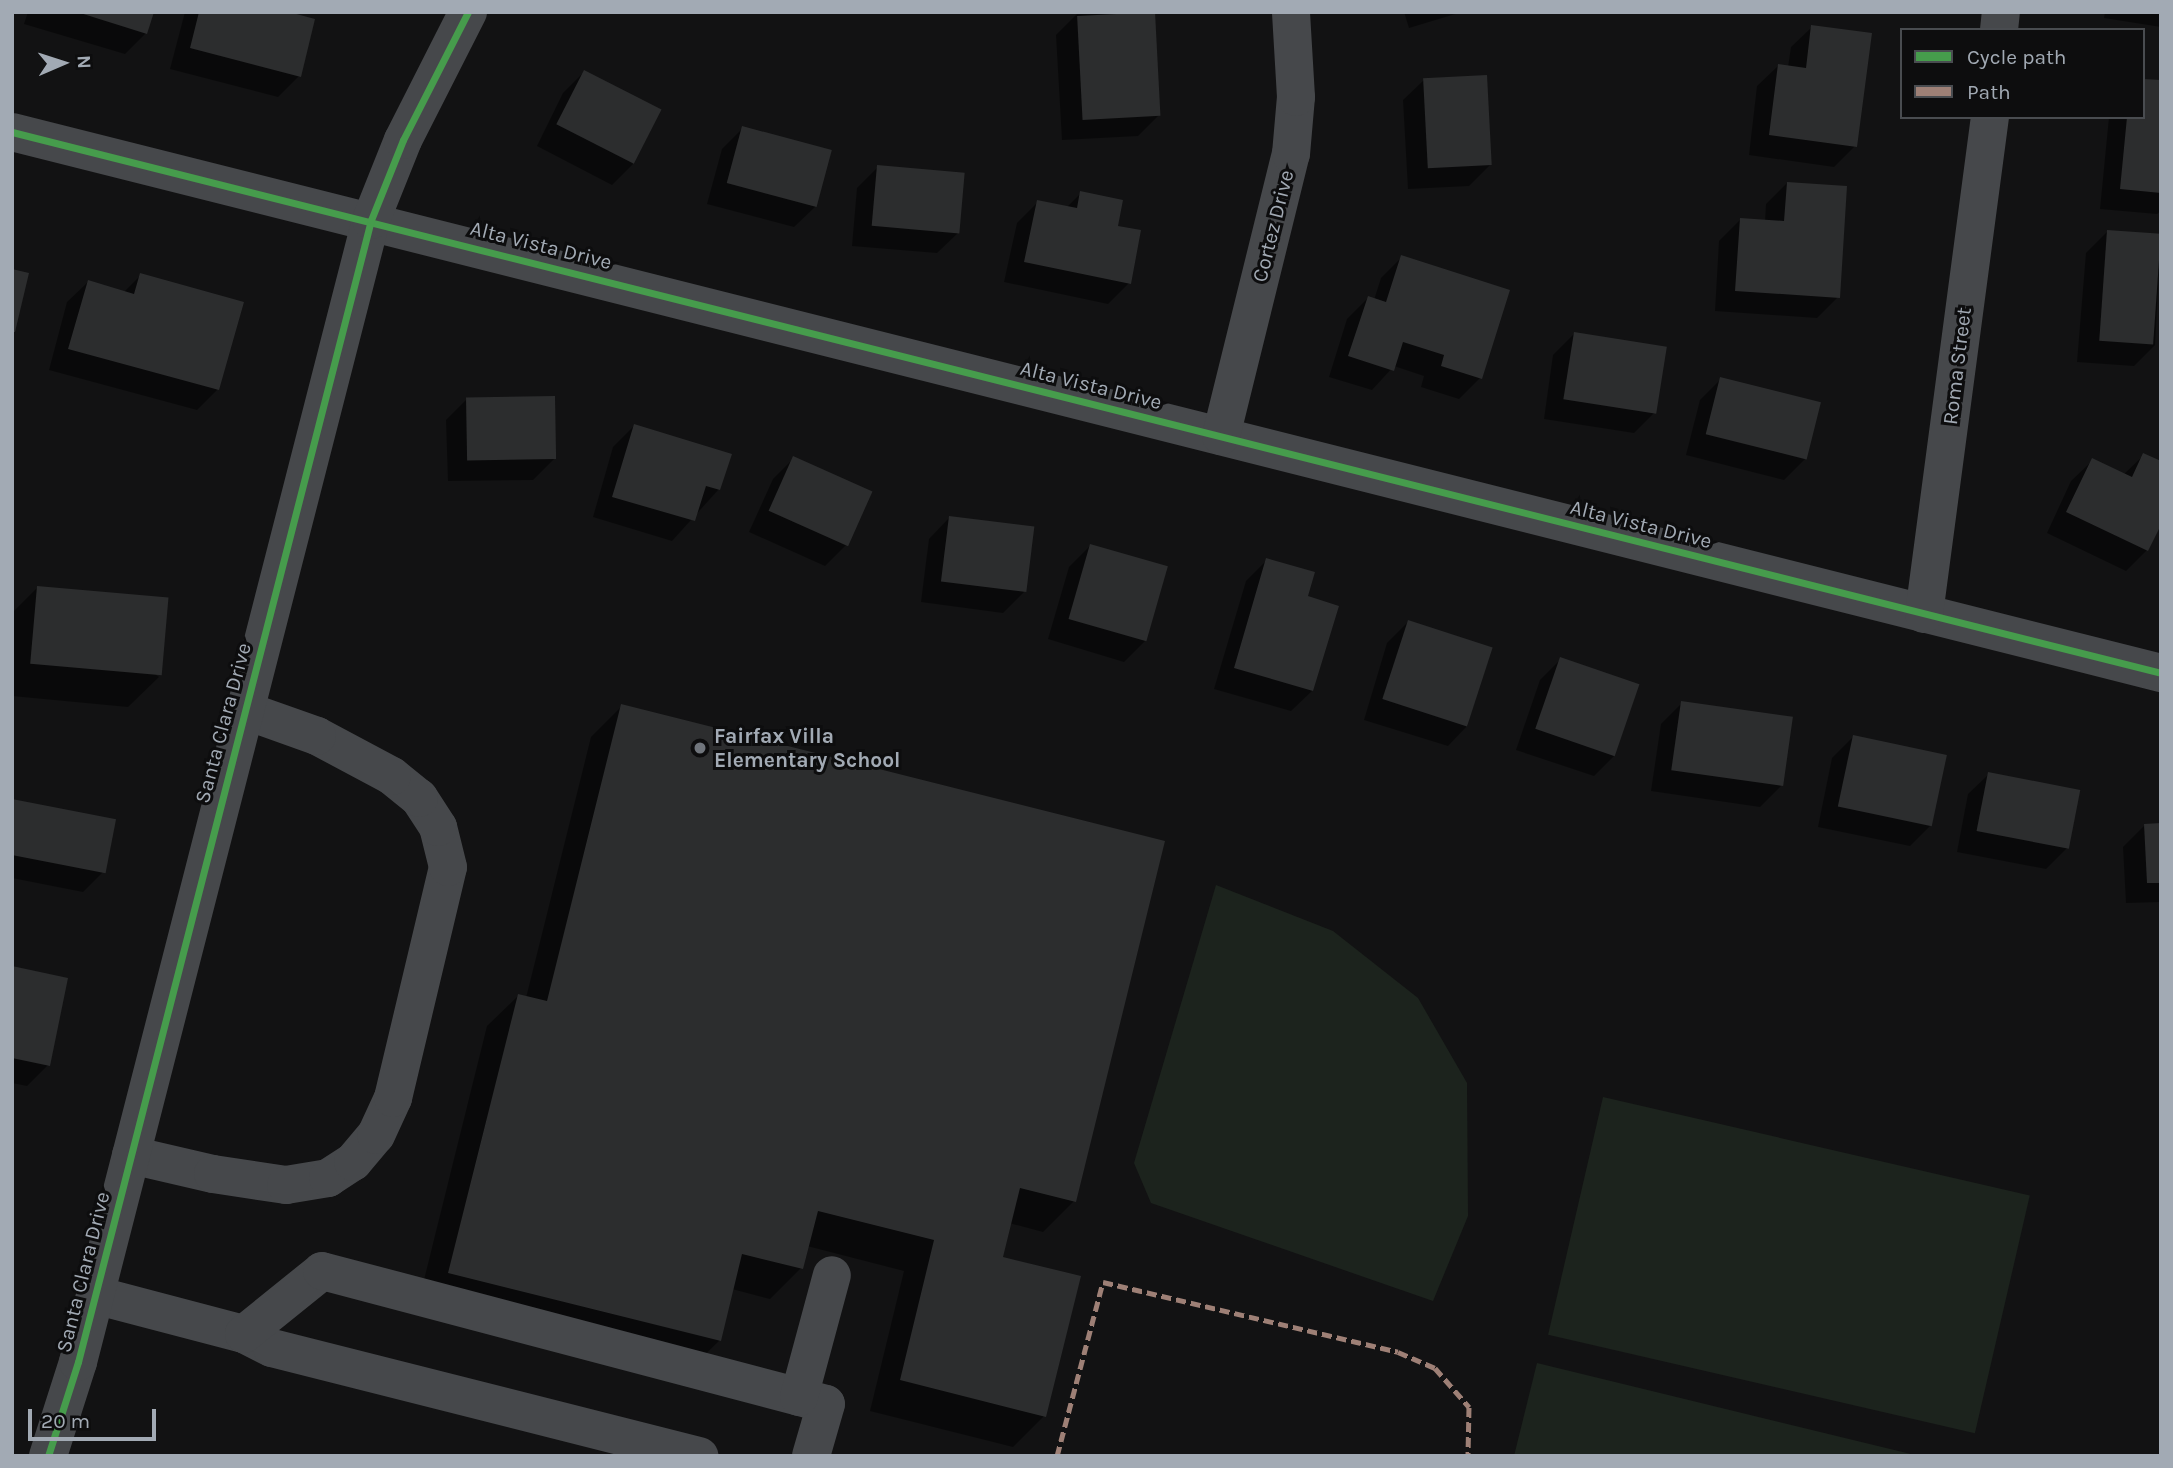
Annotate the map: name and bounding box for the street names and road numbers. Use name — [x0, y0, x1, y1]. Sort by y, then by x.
street label: Cortez Drive — [1247, 167, 1299, 285]
street label: Alta Vista Drive — [468, 215, 614, 275]
street label: Roma Street — [1937, 306, 1977, 426]
street label: Alta Vista Drive — [1018, 355, 1164, 415]
street label: Alta Vista Drive — [1568, 494, 1714, 554]
street label: Santa Clara Drive — [189, 640, 257, 806]
street label: Santa Clara Drive — [51, 1189, 115, 1355]

